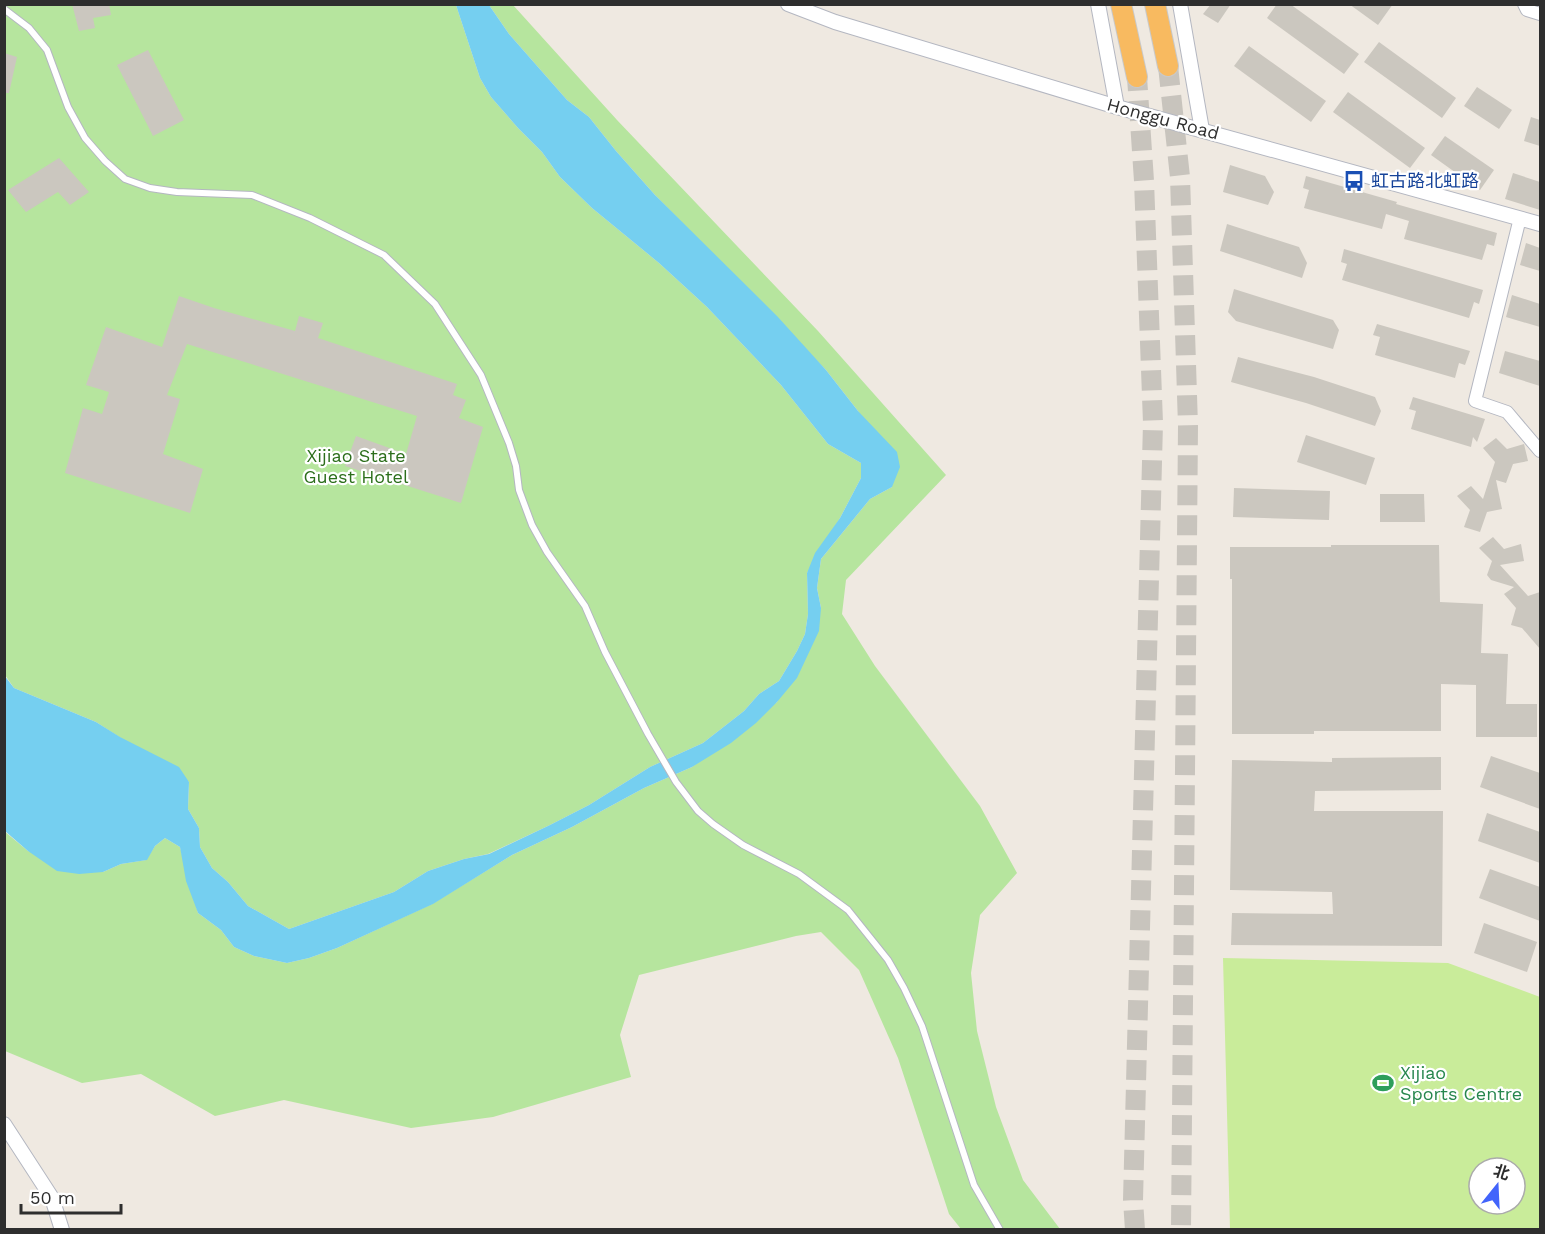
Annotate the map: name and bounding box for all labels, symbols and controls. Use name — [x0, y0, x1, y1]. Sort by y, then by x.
street label: Honggu Road — [1105, 93, 1222, 144]
bus stop icon: 虹古路北虹路 — [1342, 169, 1366, 193]
place label: 虹古路北虹路 — [1371, 170, 1479, 191]
park label: Xijiao State Guest Hotel — [304, 445, 409, 487]
place label: Xijiao Sports Centre — [1400, 1062, 1522, 1104]
sports icon: Xijiao Sports Centre — [1371, 1071, 1395, 1095]
north arrow — [1467, 1156, 1527, 1216]
text: 北 — [1491, 1161, 1512, 1184]
scale bar — [21, 1177, 122, 1215]
text: 50 m — [30, 1187, 75, 1208]

